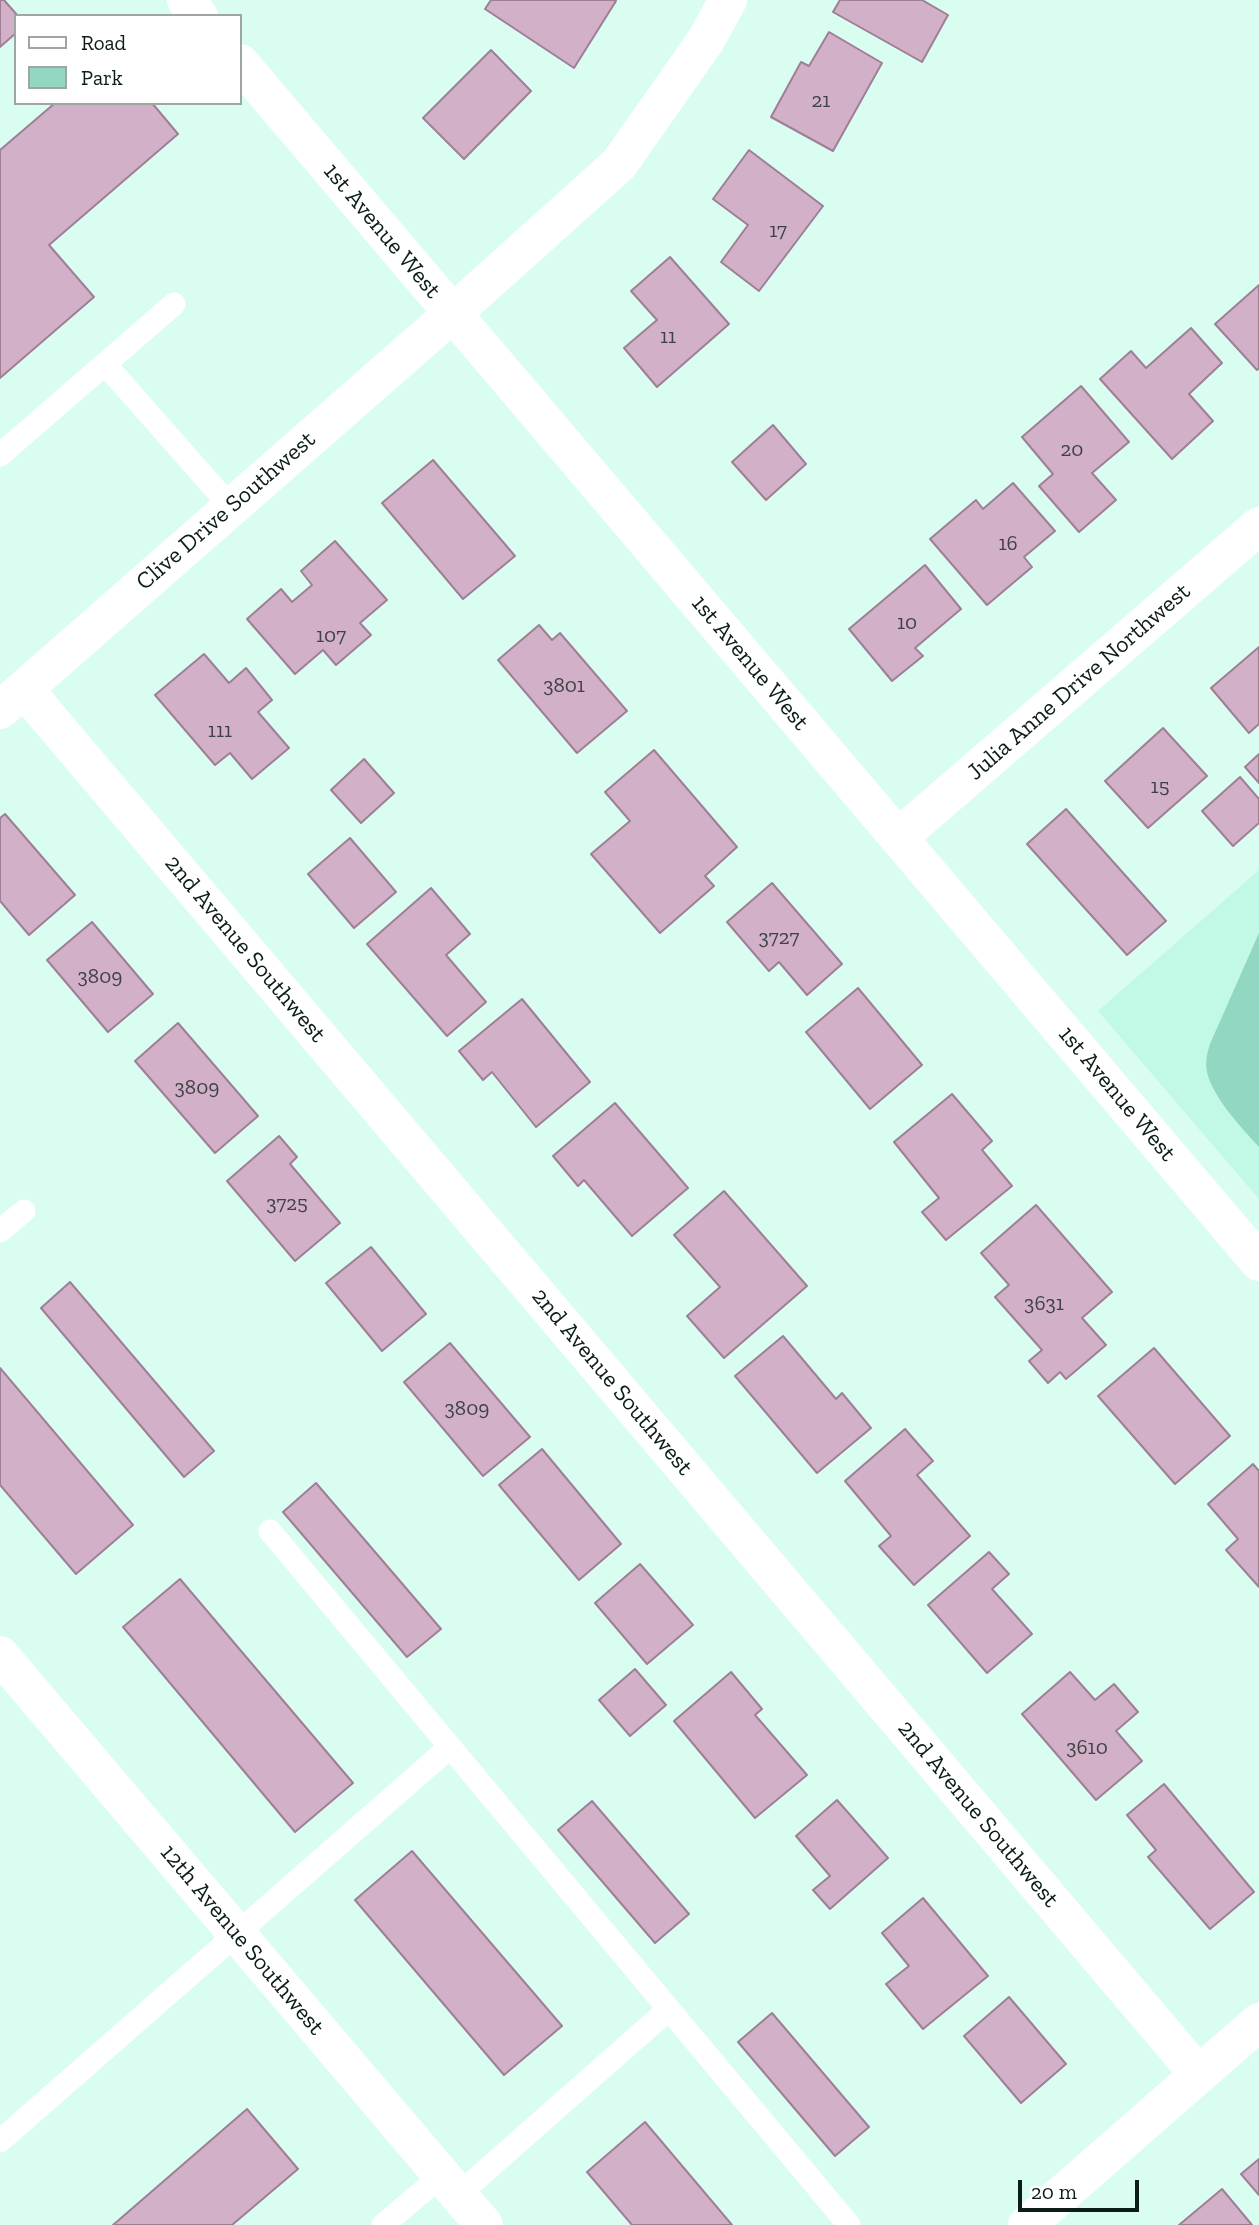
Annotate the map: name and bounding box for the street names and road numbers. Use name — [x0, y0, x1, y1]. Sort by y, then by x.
street label: 1st Avenue West — [317, 158, 447, 304]
street label: Clive Drive Southwest — [130, 425, 322, 597]
street label: Julia Anne Drive Northwest — [962, 577, 1196, 787]
street label: 1st Avenue West — [685, 590, 815, 736]
street label: 2nd Avenue Southwest — [158, 850, 332, 1048]
street label: 1st Avenue West — [1052, 1021, 1182, 1167]
street label: 2nd Avenue Southwest — [525, 1283, 699, 1481]
street label: 2nd Avenue Southwest — [891, 1715, 1065, 1913]
street label: 12th Avenue Southwest — [154, 1839, 330, 2041]

